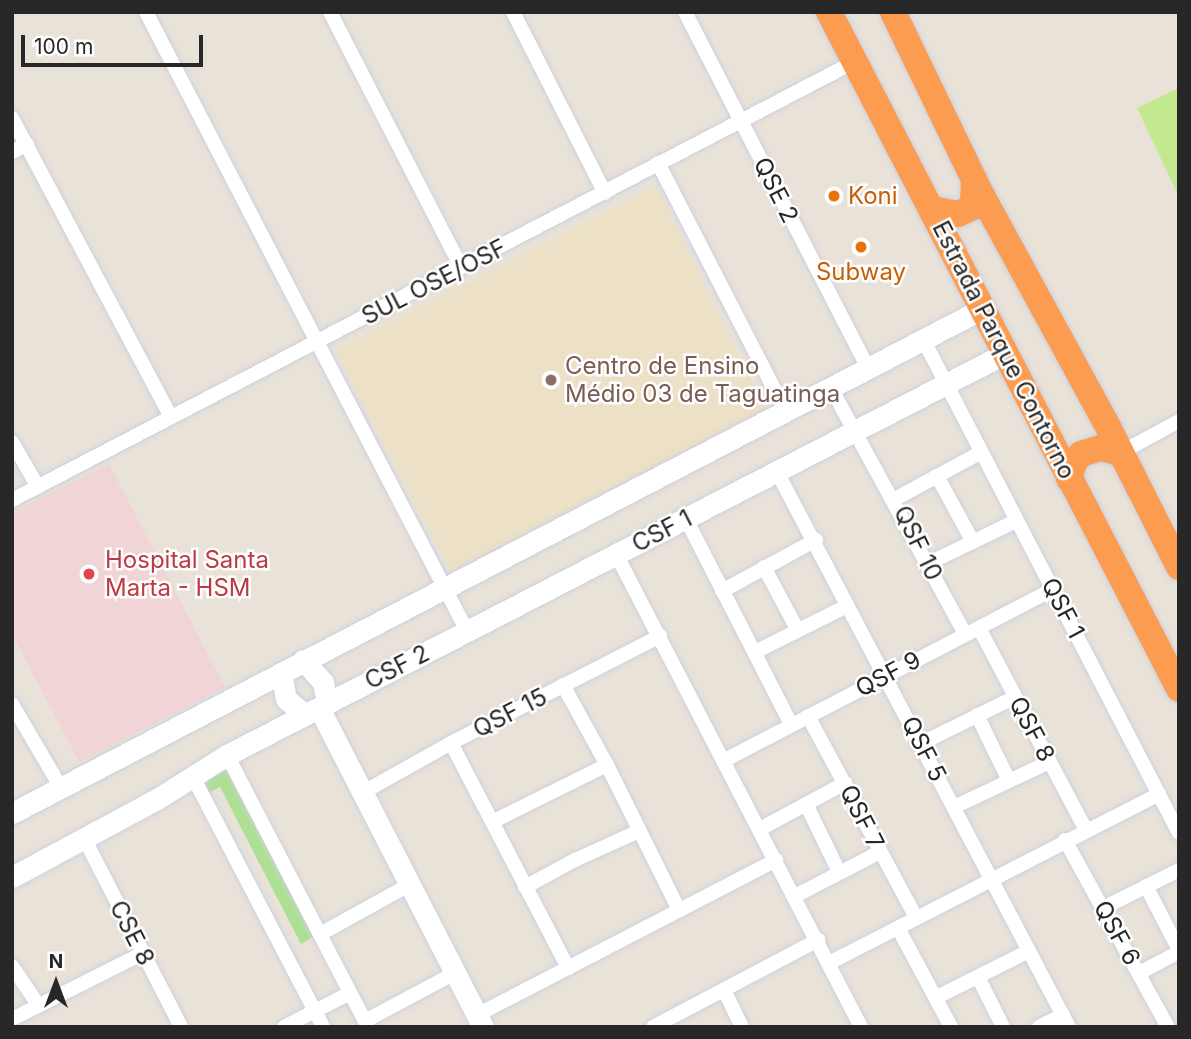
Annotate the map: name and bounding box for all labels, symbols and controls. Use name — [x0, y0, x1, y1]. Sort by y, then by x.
scale bar — [24, 21, 206, 65]
text: 100 m — [34, 34, 93, 59]
street label: QSE 2 — [747, 152, 805, 228]
place label: Koni — [848, 182, 898, 210]
marker: Koni — [826, 188, 842, 204]
street label: Estrada Parque Contorno — [926, 216, 1082, 484]
street label: SUL OSE/OSF — [357, 233, 511, 331]
marker: Subway — [853, 239, 869, 255]
place label: Subway — [816, 258, 906, 286]
place label: Centro de Ensino Médio 03 de Taguatinga — [565, 352, 840, 408]
marker: Centro de Ensino Médio 03 de Taguatinga — [543, 372, 559, 388]
street label: QSF 10 — [888, 501, 948, 585]
street label: CSF 1 — [627, 504, 697, 558]
place label: Hospital Santa Marta - HSM — [105, 546, 269, 602]
marker: Hospital Santa Marta - HSM — [79, 564, 99, 584]
street label: QSF 1 — [1035, 573, 1091, 643]
street label: CSF 2 — [360, 639, 434, 695]
street label: QSF 9 — [851, 645, 925, 703]
street label: QSF 15 — [468, 682, 552, 744]
street label: QSF 8 — [1003, 692, 1061, 766]
street label: QSF 5 — [895, 712, 953, 786]
street label: QSF 7 — [834, 780, 890, 854]
street label: CSE 8 — [104, 896, 160, 970]
street label: QSF 6 — [1088, 896, 1146, 970]
north arrow — [21, 948, 91, 1018]
text: N — [49, 950, 63, 973]

